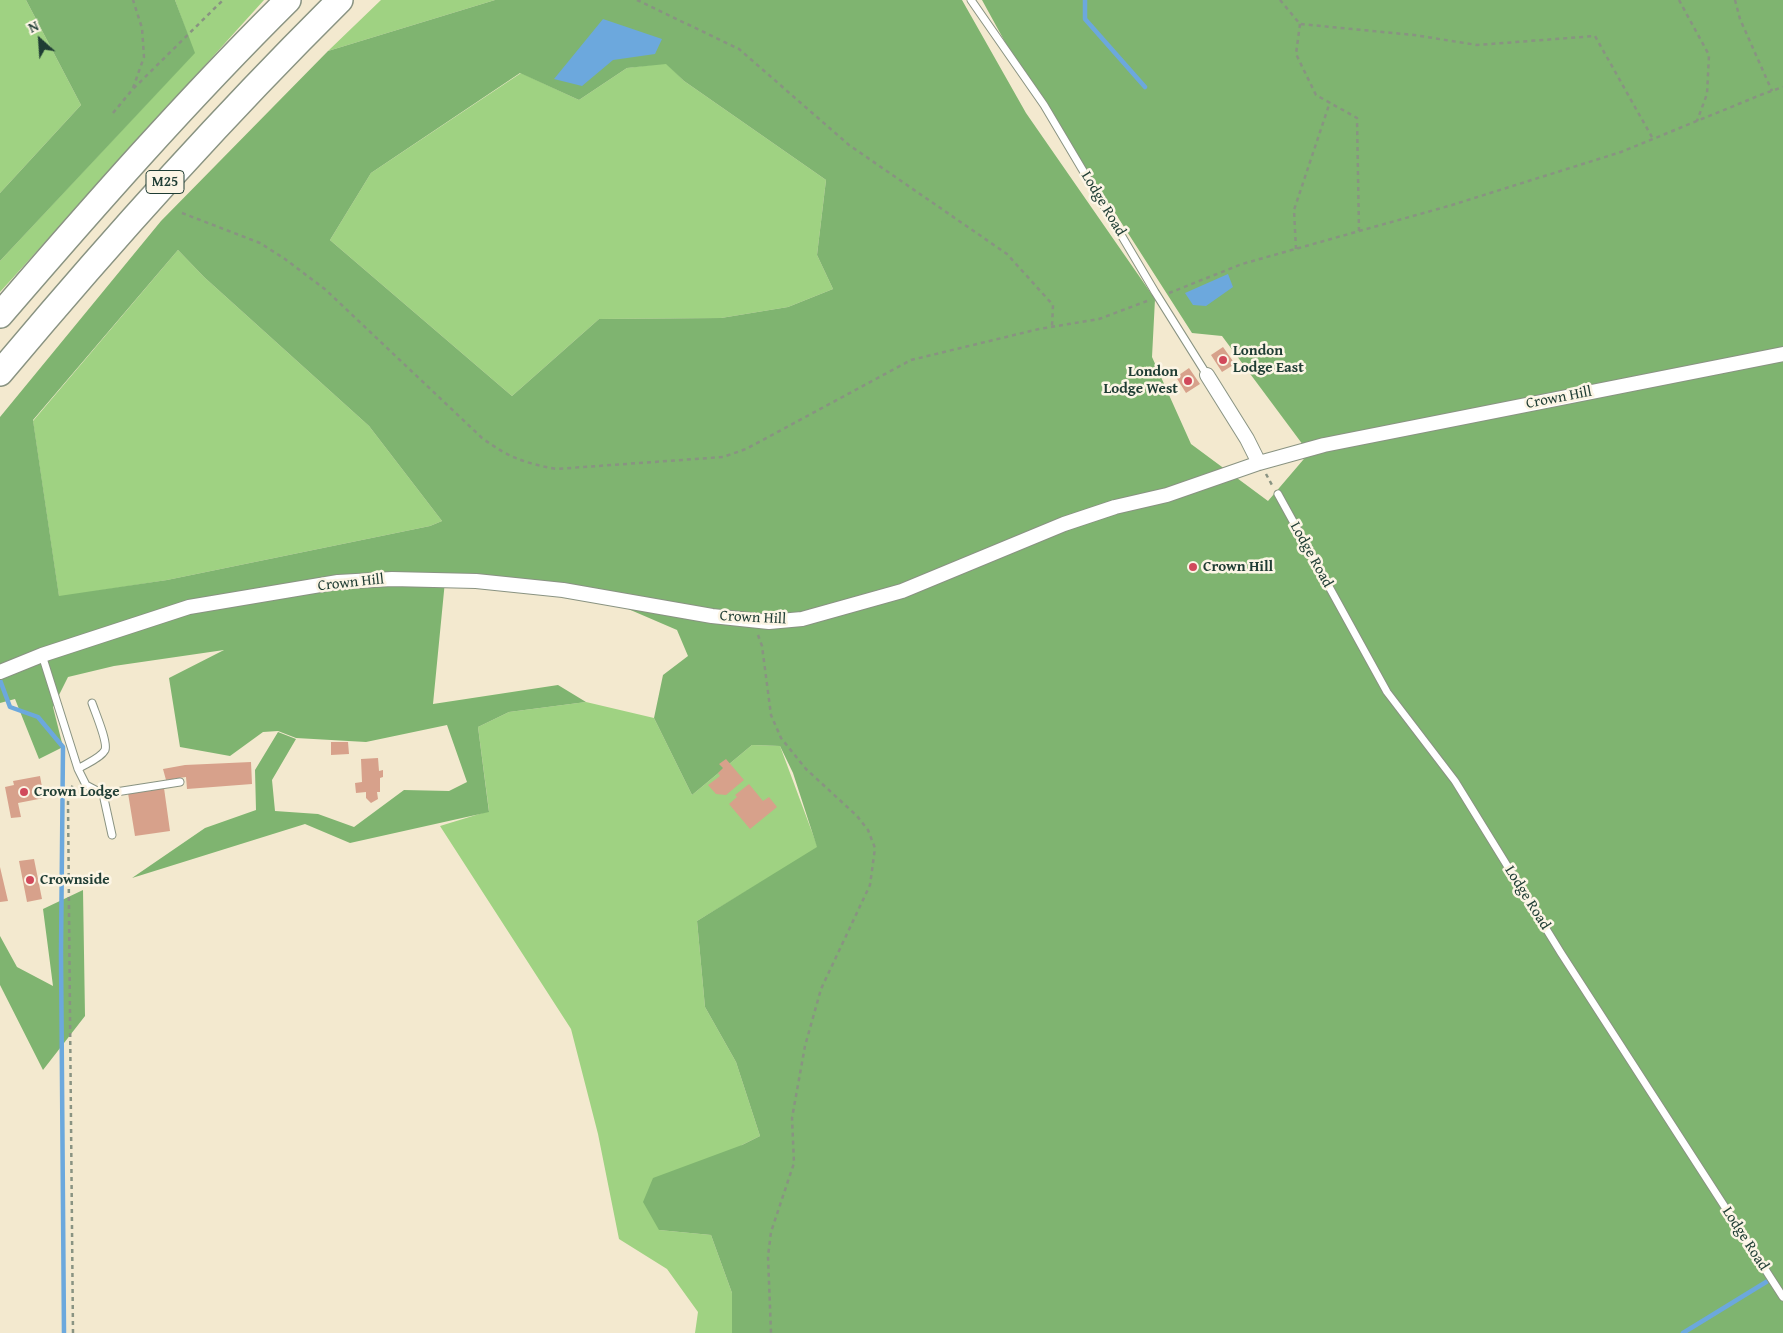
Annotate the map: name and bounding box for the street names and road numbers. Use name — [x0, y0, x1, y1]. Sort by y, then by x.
street label: Lodge Road — [1077, 168, 1129, 240]
road number: M25 — [146, 170, 184, 193]
street label: Crown Hill — [1525, 383, 1593, 413]
street label: Lodge Road — [1286, 519, 1336, 591]
street label: Crown Hill — [317, 571, 385, 595]
street label: Crown Hill — [719, 607, 787, 629]
street label: Lodge Road — [1500, 863, 1554, 933]
street label: Lodge Road — [1718, 1204, 1772, 1274]

